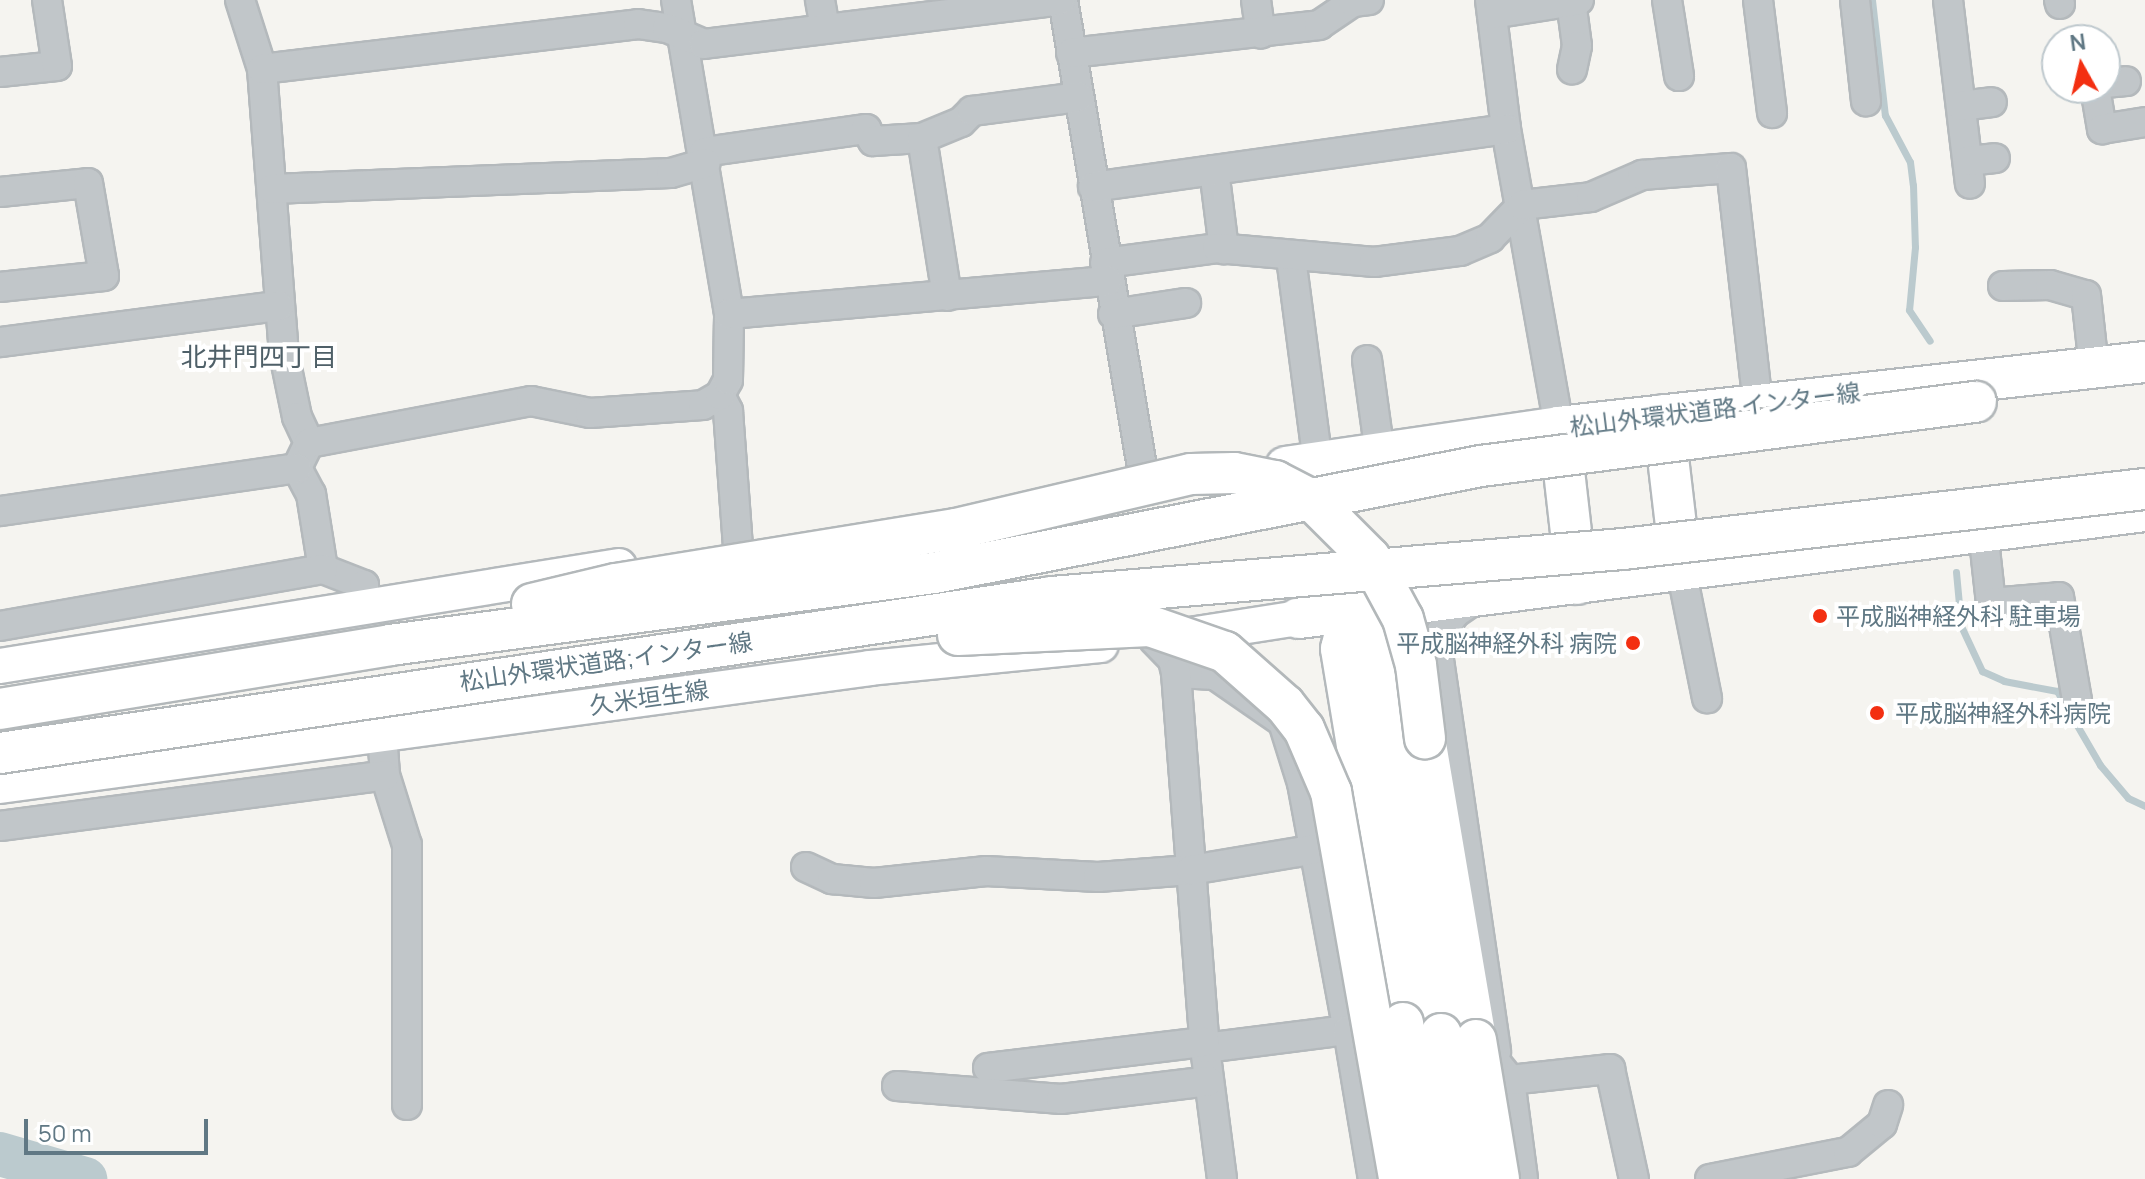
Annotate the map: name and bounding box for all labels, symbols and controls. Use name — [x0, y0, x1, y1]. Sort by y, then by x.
north arrow — [2041, 24, 2121, 104]
text: N — [2068, 26, 2088, 58]
district label: 北井門四丁目 — [181, 341, 337, 373]
street label: 松山外環状道路 インター線 — [1568, 377, 1862, 441]
place label: 平成脳神経外科 駐車場 — [1836, 602, 2081, 630]
marker: 平成脳神経外科 駐車場 — [1811, 607, 1829, 625]
street label: 松山外環状道路;インター線 — [458, 626, 754, 696]
place label: 平成脳神経外科 病院 — [1396, 629, 1617, 657]
marker: 平成脳神経外科 病院 — [1624, 634, 1642, 652]
street label: 久米垣生線 — [588, 674, 710, 720]
place label: 平成脳神経外科病院 — [1895, 699, 2111, 727]
marker: 平成脳神経外科病院 — [1866, 702, 1888, 724]
scale bar — [28, 1103, 212, 1153]
text: 50 m — [38, 1116, 92, 1149]

